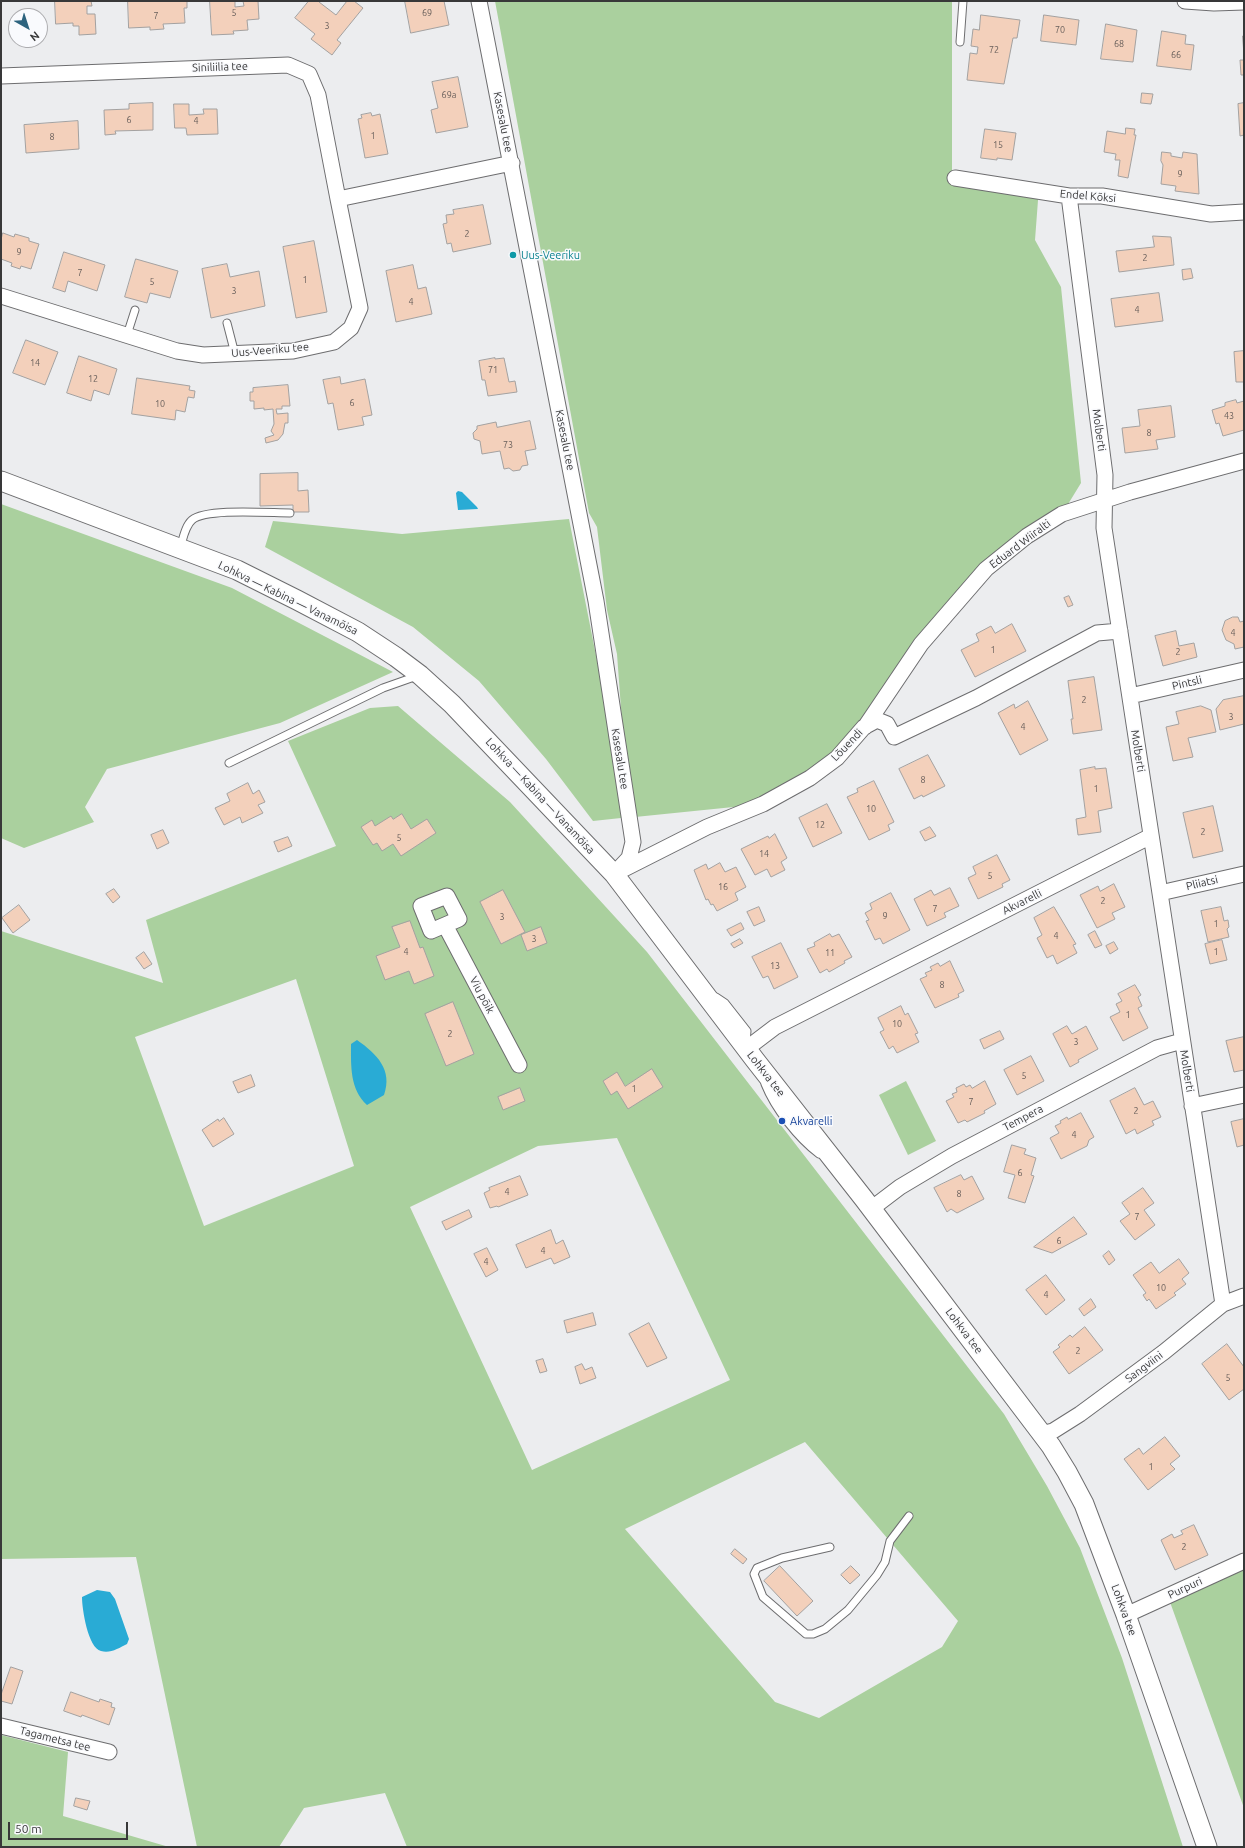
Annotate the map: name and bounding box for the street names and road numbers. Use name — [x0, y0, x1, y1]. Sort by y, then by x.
street label: Siniliilia tee — [192, 59, 248, 75]
street label: Kasesalu tee — [491, 90, 515, 154]
street label: Endel Kõksi — [1059, 187, 1117, 205]
street label: Uus-Veeriku tee — [231, 340, 309, 360]
street label: Kasesalu tee — [553, 408, 577, 472]
street label: Molberti — [1090, 408, 1108, 452]
street label: Eduard Wiiralti — [987, 517, 1053, 571]
street label: Lohkva — Kabina — Vanamõisa — [216, 558, 360, 638]
street label: Pintsli — [1171, 673, 1203, 693]
street label: Lõuendi — [828, 726, 866, 764]
street label: Kasesalu tee — [609, 727, 631, 791]
street label: Molberti — [1128, 729, 1148, 773]
street label: Lohkva — Kabina — Vanamõisa — [483, 735, 597, 857]
street label: Pliiatsi — [1185, 873, 1219, 893]
street label: Akvarelli — [1000, 886, 1044, 918]
street label: Viu põik — [467, 974, 497, 1016]
street label: Lohkva tee — [744, 1049, 788, 1099]
street label: Molberti — [1177, 1049, 1197, 1093]
street label: Tempera — [1001, 1102, 1045, 1134]
street label: Lohkva tee — [943, 1306, 985, 1356]
street label: Sangviini — [1123, 1349, 1165, 1385]
street label: Purpuri — [1166, 1574, 1204, 1602]
street label: Lohkva tee — [1109, 1582, 1139, 1638]
street label: Tagametsa tee — [18, 1724, 92, 1754]

